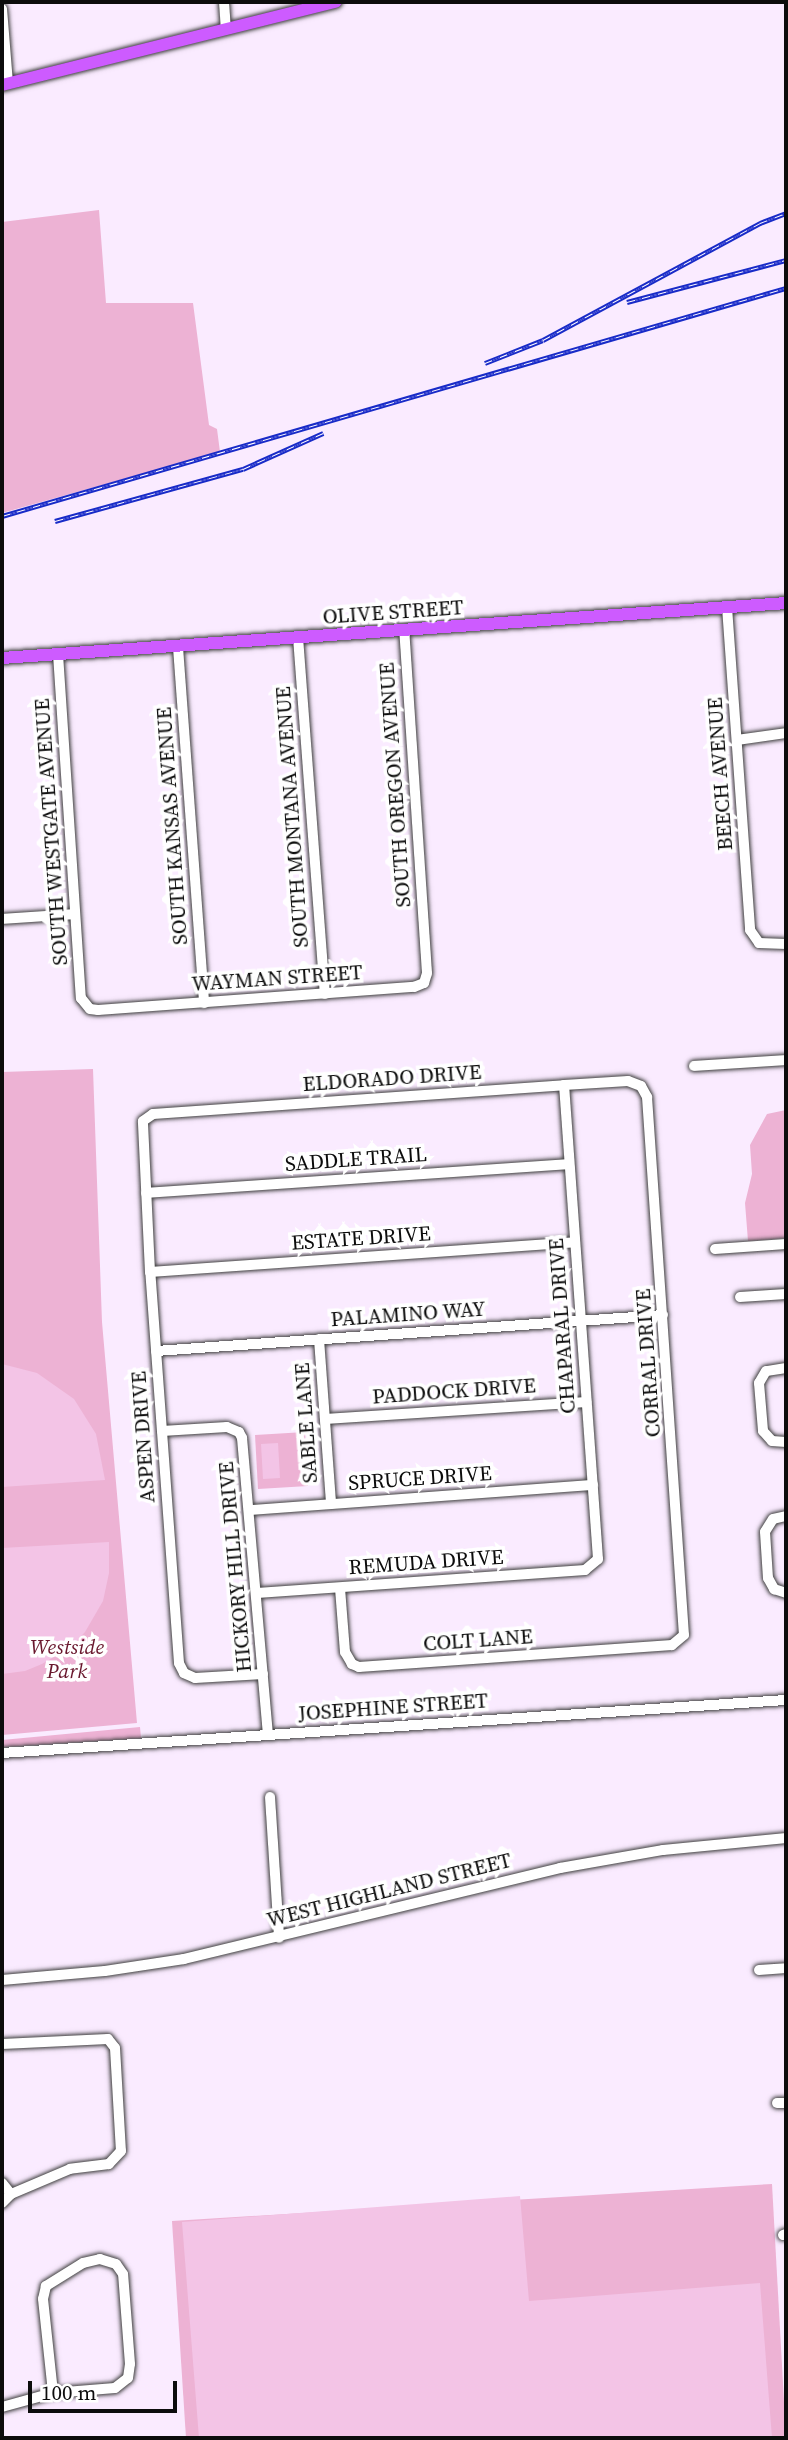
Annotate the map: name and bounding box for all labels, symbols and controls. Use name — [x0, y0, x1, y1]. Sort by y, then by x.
street label: OLIVE STREET — [322, 595, 464, 629]
street label: SOUTH OREGON AVENUE — [374, 662, 416, 908]
street label: SOUTH MONTANA AVENUE — [270, 685, 314, 949]
street label: BEECH AVENUE — [702, 696, 738, 852]
street label: SOUTH WESTGATE AVENUE — [29, 697, 73, 967]
street label: SOUTH KANSAS AVENUE — [151, 706, 193, 946]
street label: WAYMAN STREET — [191, 959, 363, 997]
street label: ELDORADO DRIVE — [302, 1059, 482, 1097]
street label: SADDLE TRAIL — [284, 1141, 428, 1177]
street label: ESTATE DRIVE — [290, 1221, 432, 1255]
street label: CHAPARAL DRIVE — [543, 1237, 581, 1415]
street label: CORRAL DRIVE — [630, 1288, 666, 1438]
street label: PALAMINO WAY — [329, 1296, 487, 1332]
street label: SABLE LANE — [289, 1362, 323, 1484]
street label: ASPEN DRIVE — [126, 1370, 160, 1504]
street label: PADDOCK DRIVE — [371, 1373, 537, 1409]
street label: HICKORY HILL DRIVE — [213, 1460, 257, 1674]
street label: SPRUCE DRIVE — [347, 1460, 493, 1496]
street label: REMUDA DRIVE — [348, 1544, 504, 1580]
street label: COLT LANE — [422, 1624, 534, 1656]
park label: Westside Park — [30, 1634, 104, 1684]
street label: JOSEPHINE STREET — [297, 1688, 489, 1726]
street label: WEST HIGHLAND STREET — [264, 1847, 514, 1933]
scale bar — [32, 2366, 180, 2410]
text: 100 m — [41, 2378, 96, 2407]

